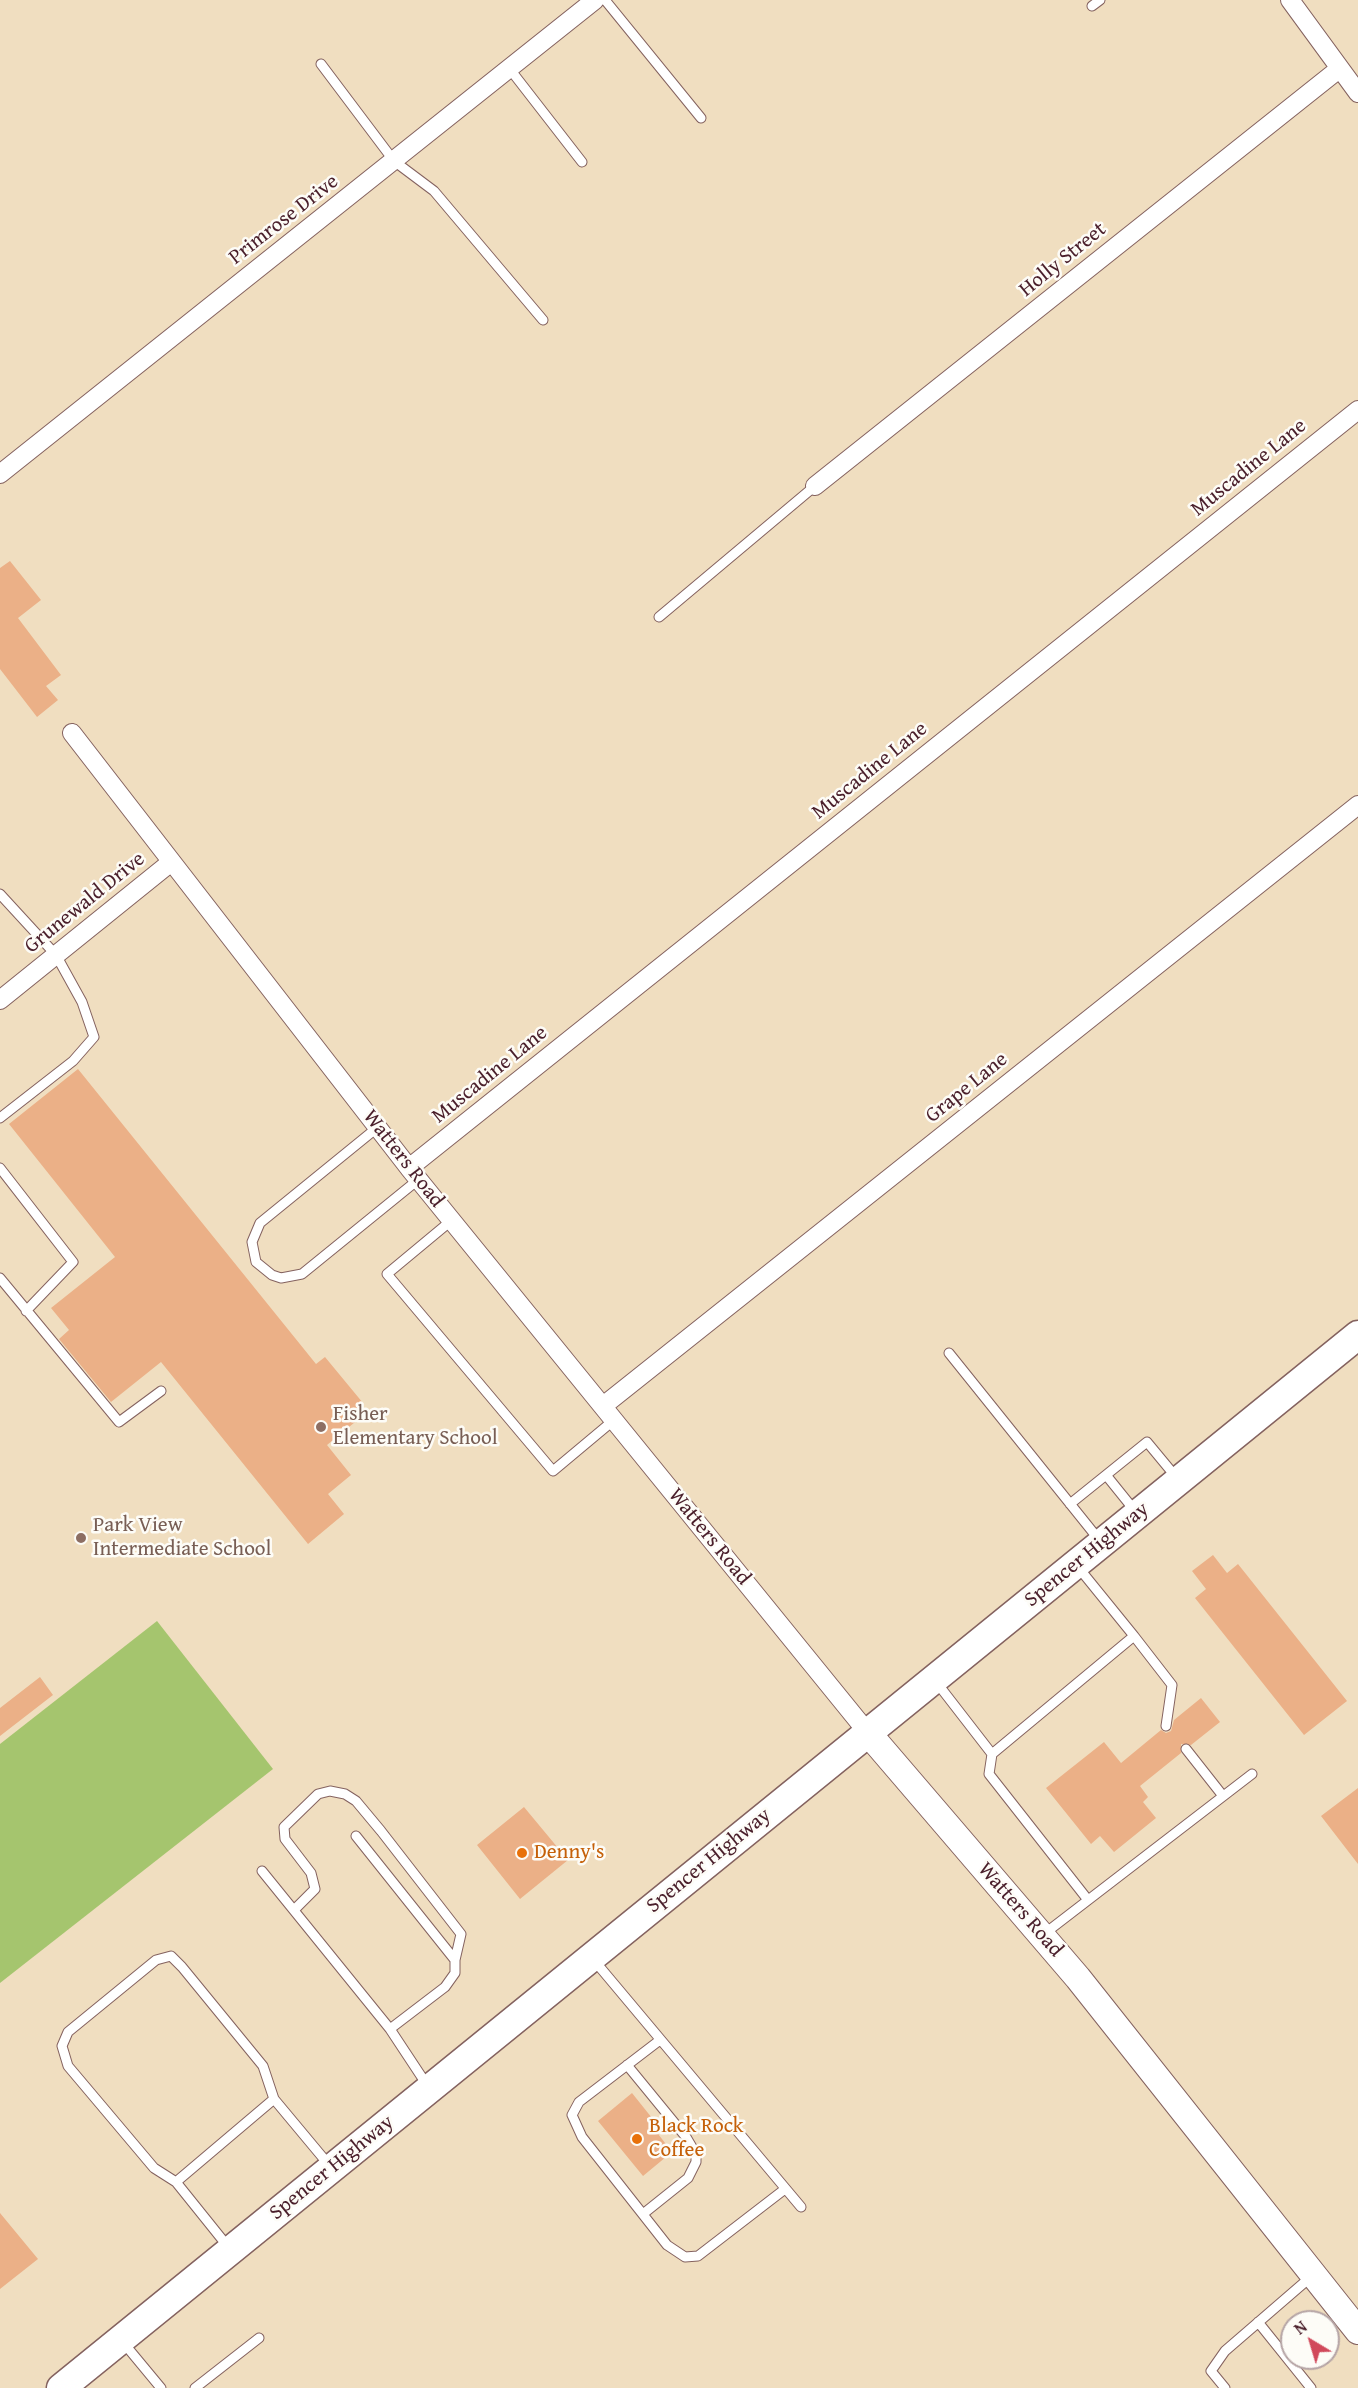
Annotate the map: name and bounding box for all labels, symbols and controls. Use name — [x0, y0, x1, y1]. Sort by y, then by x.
street label: Primrose Drive — [224, 169, 344, 271]
street label: Holly Street — [1014, 217, 1112, 303]
street label: Muscadine Lane — [1186, 414, 1312, 522]
street label: Muscadine Lane — [807, 717, 933, 825]
street label: Grunewald Drive — [20, 847, 150, 959]
street label: Muscadine Lane — [427, 1021, 553, 1129]
street label: Grape Lane — [921, 1047, 1013, 1129]
street label: Watters Road — [357, 1105, 449, 1213]
place label: Fisher Elementary School — [333, 1402, 498, 1452]
marker: Fisher Elementary School — [314, 1420, 328, 1434]
street label: Watters Road — [662, 1484, 756, 1590]
street label: Spencer Highway — [1020, 1497, 1154, 1613]
place label: Park View Intermediate School — [93, 1513, 271, 1563]
marker: Park View Intermediate School — [74, 1531, 88, 1545]
street label: Spencer Highway — [642, 1803, 776, 1919]
place label: Denny's — [534, 1840, 604, 1866]
marker: Denny's — [515, 1846, 529, 1860]
street label: Watters Road — [972, 1858, 1068, 1962]
street label: Spencer Highway — [265, 2110, 399, 2226]
place label: Black Rock Coffee — [649, 2114, 743, 2164]
marker: Black Rock Coffee — [630, 2132, 644, 2146]
north arrow — [1280, 2310, 1340, 2370]
text: N — [1289, 2315, 1312, 2340]

